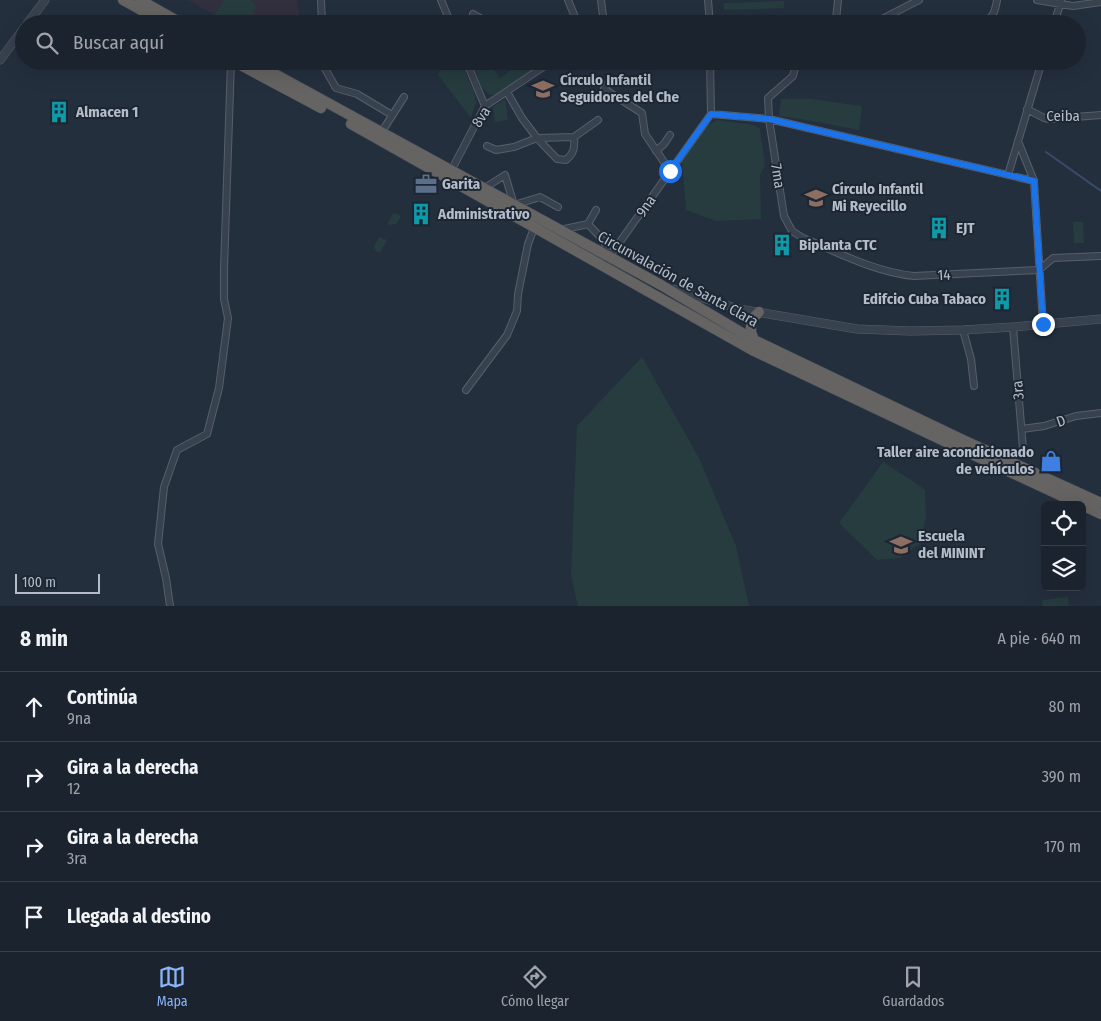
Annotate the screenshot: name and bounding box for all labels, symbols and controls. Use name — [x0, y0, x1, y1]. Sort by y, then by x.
search box — [15, 15, 1086, 70]
icon: search — [33, 29, 61, 57]
text: Buscar aquí — [73, 31, 164, 54]
place label: Círculo Infantil Seguidores del Che — [560, 71, 679, 106]
school or university icon: Círculo Infantil Seguidores del Che — [530, 76, 556, 102]
building icon: Almacen 1 — [46, 99, 72, 125]
place label: Almacen 1 — [75, 103, 138, 121]
street label: 8va — [468, 103, 494, 131]
street label: Ceiba — [1046, 107, 1080, 125]
route start — [659, 160, 682, 183]
street label: 7ma — [767, 162, 789, 190]
office icon: Garita — [413, 171, 439, 197]
place label: Garita — [442, 175, 481, 193]
place label: Círculo Infantil Mi Reyecillo — [832, 180, 924, 215]
school or university icon: Círculo Infantil Mi Reyecillo — [803, 185, 829, 211]
street label: 9na — [632, 192, 660, 220]
building icon: Administrativo — [408, 201, 434, 227]
place label: Administrativo — [437, 205, 530, 223]
building icon: EJT — [926, 215, 952, 241]
place label: EJT — [956, 219, 975, 237]
street label: Circunvalación de Santa Clara — [595, 227, 761, 331]
building icon: Biplanta CTC — [769, 232, 795, 258]
place label: Biplanta CTC — [799, 236, 877, 254]
street label: 14 — [937, 266, 951, 284]
building icon: Edifcio Cuba Tabaco — [989, 286, 1015, 312]
place label: Edifcio Cuba Tabaco — [863, 290, 986, 308]
route end — [1032, 313, 1055, 336]
street label: 3ra — [1008, 380, 1028, 400]
street label: D — [1054, 411, 1068, 431]
place label: Taller aire acondicionado de vehículos — [877, 443, 1034, 478]
shop icon: Taller aire acondicionado de vehículos — [1038, 448, 1064, 474]
map controls — [1041, 501, 1086, 591]
button: locate — [1041, 501, 1086, 546]
place label: Escuela del MININT — [918, 527, 986, 562]
school or university icon: Escuela del MININT — [888, 532, 914, 558]
button: layers — [1041, 546, 1086, 591]
scale bar — [15, 571, 100, 594]
text: 100 m — [22, 574, 56, 591]
text: 8 min — [20, 626, 68, 652]
text: A pie · 640 m — [997, 629, 1081, 648]
text: Continúa — [67, 686, 138, 709]
icon: ahead — [20, 693, 48, 721]
text: 80 m — [1049, 697, 1081, 716]
text: 9na — [67, 709, 91, 728]
text: Gira a la derecha — [67, 756, 199, 779]
icon: right — [20, 763, 48, 791]
text: 390 m — [1042, 767, 1081, 786]
text: 12 — [67, 779, 80, 798]
text: Gira a la derecha — [67, 826, 199, 849]
icon: right — [20, 833, 48, 861]
text: 170 m — [1044, 837, 1081, 856]
text: 3ra — [67, 849, 87, 868]
icon: arrive — [20, 903, 48, 931]
text: Llegada al destino — [67, 905, 211, 928]
tab: Mapa — [157, 963, 188, 1010]
tab: Cómo llegar — [501, 963, 569, 1010]
tab: Guardados — [882, 963, 944, 1010]

